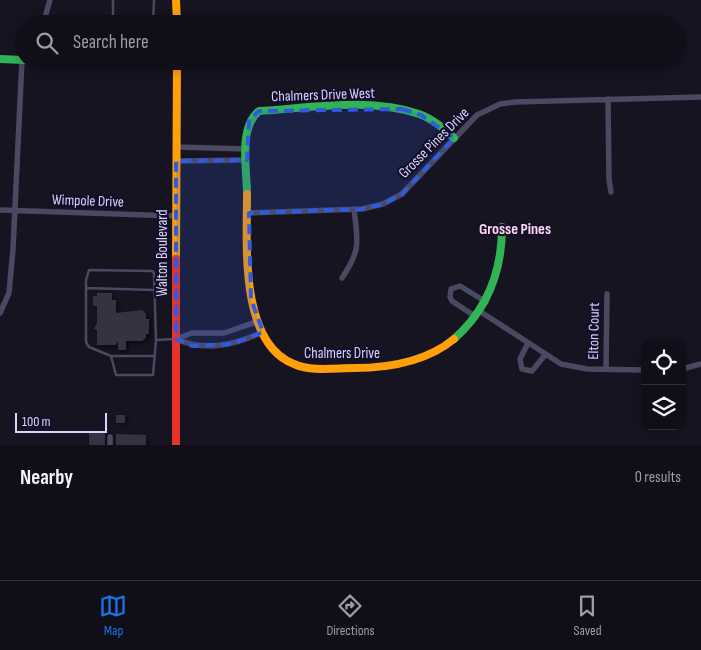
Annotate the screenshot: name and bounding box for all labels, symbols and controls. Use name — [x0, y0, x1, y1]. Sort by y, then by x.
search box — [15, 15, 686, 70]
icon: search — [33, 29, 61, 57]
text: Search here — [73, 31, 149, 54]
street label: Chalmers Drive West — [271, 84, 376, 106]
street label: Grosse Pines Drive — [395, 104, 473, 182]
street label: Wimpole Drive — [52, 190, 124, 212]
street label: Walton Boulevard — [153, 210, 172, 296]
district label: Grosse Pines — [479, 220, 551, 239]
street label: Elton Court — [584, 302, 604, 360]
map controls — [641, 340, 686, 430]
button: locate — [641, 340, 686, 385]
street label: Chalmers Drive — [304, 344, 380, 363]
button: layers — [641, 385, 686, 430]
scale bar — [15, 410, 108, 433]
text: 100 m — [22, 413, 51, 430]
text: Nearby — [20, 465, 73, 490]
text: 0 results — [635, 468, 681, 487]
tab: Map — [99, 592, 127, 639]
tab: Directions — [326, 592, 375, 639]
tab: Saved — [573, 592, 602, 639]

